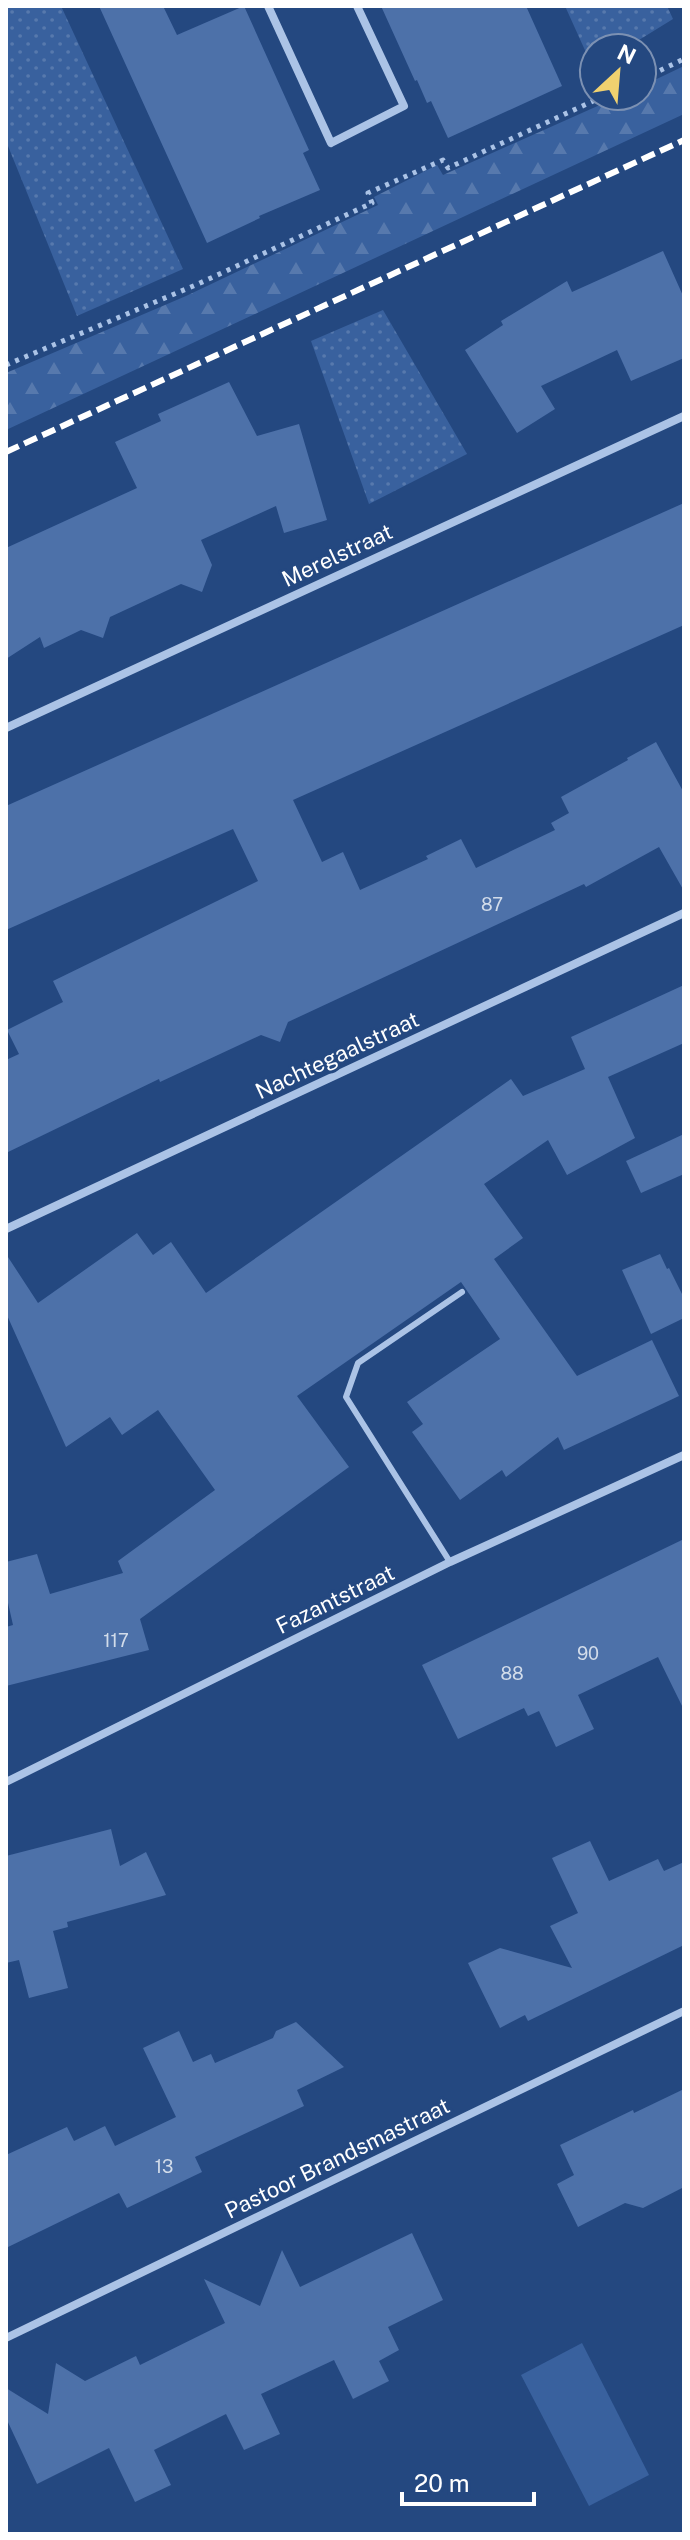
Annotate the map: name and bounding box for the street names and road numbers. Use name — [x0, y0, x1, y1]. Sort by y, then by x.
street label: Merelstraat — [278, 518, 396, 592]
street label: Nachtegaalstraat — [251, 1006, 423, 1104]
street label: Fazantstraat — [272, 1559, 398, 1639]
street label: Pastoor Brandsmastraat — [220, 2092, 454, 2224]

